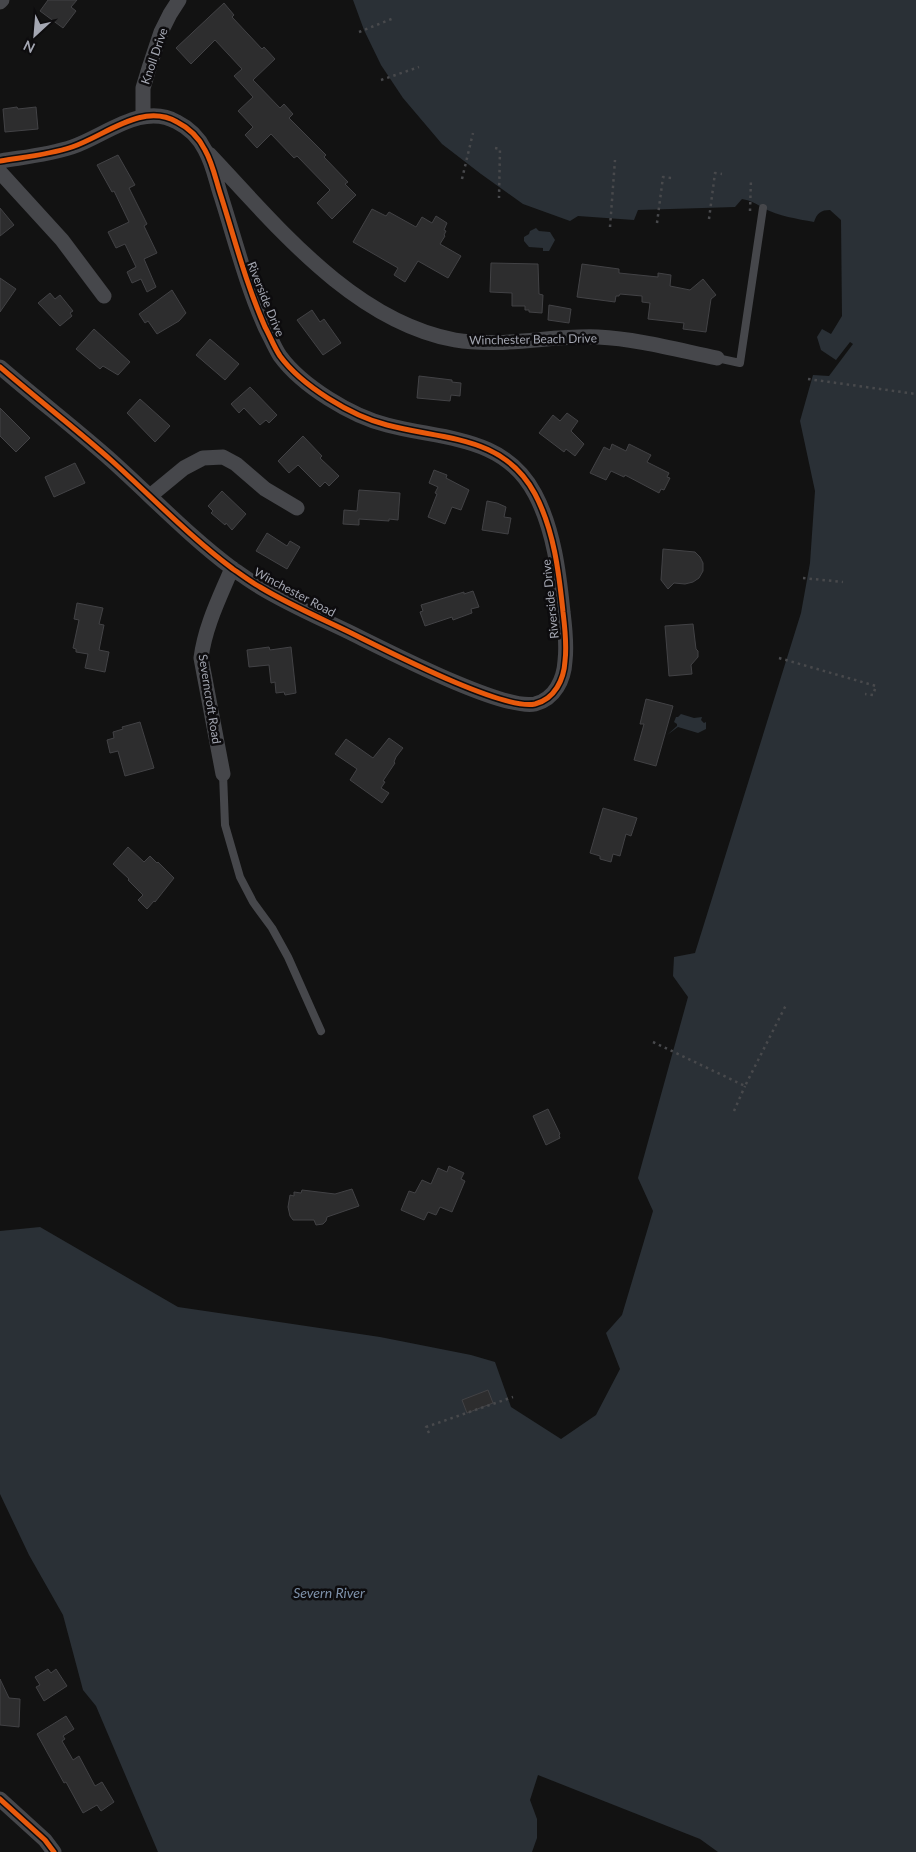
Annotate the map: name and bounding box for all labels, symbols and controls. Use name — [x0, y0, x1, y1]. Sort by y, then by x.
north arrow — [10, 10, 60, 60]
street label: Knoll Drive — [137, 26, 171, 86]
text: N — [21, 37, 38, 57]
street label: Riverside Drive — [244, 259, 288, 339]
street label: Winchester Beach Drive — [469, 330, 597, 348]
street label: Riverside Drive — [538, 559, 562, 639]
street label: Winchester Road — [252, 564, 338, 620]
street label: Severncroft Road — [196, 653, 224, 745]
water label: Severn River — [293, 1584, 365, 1601]

